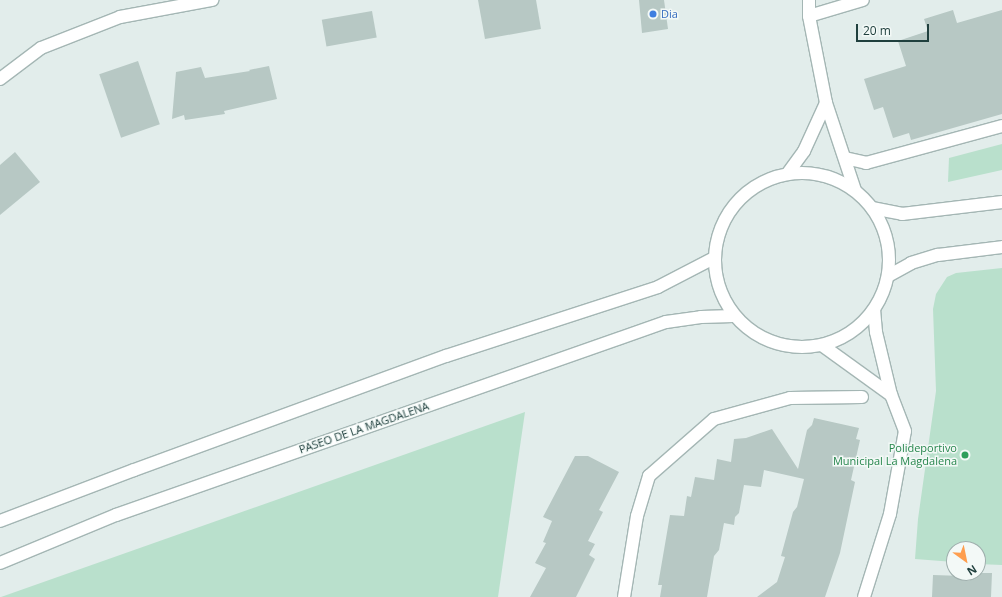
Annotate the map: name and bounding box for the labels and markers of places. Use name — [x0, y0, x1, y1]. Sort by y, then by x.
place label: Dia — [661, 7, 678, 21]
marker: Dia — [648, 9, 658, 19]
place label: Polideportivo Municipal La Magdalena — [833, 442, 957, 468]
marker: Polideportivo Municipal La Magdalena — [960, 450, 970, 460]

